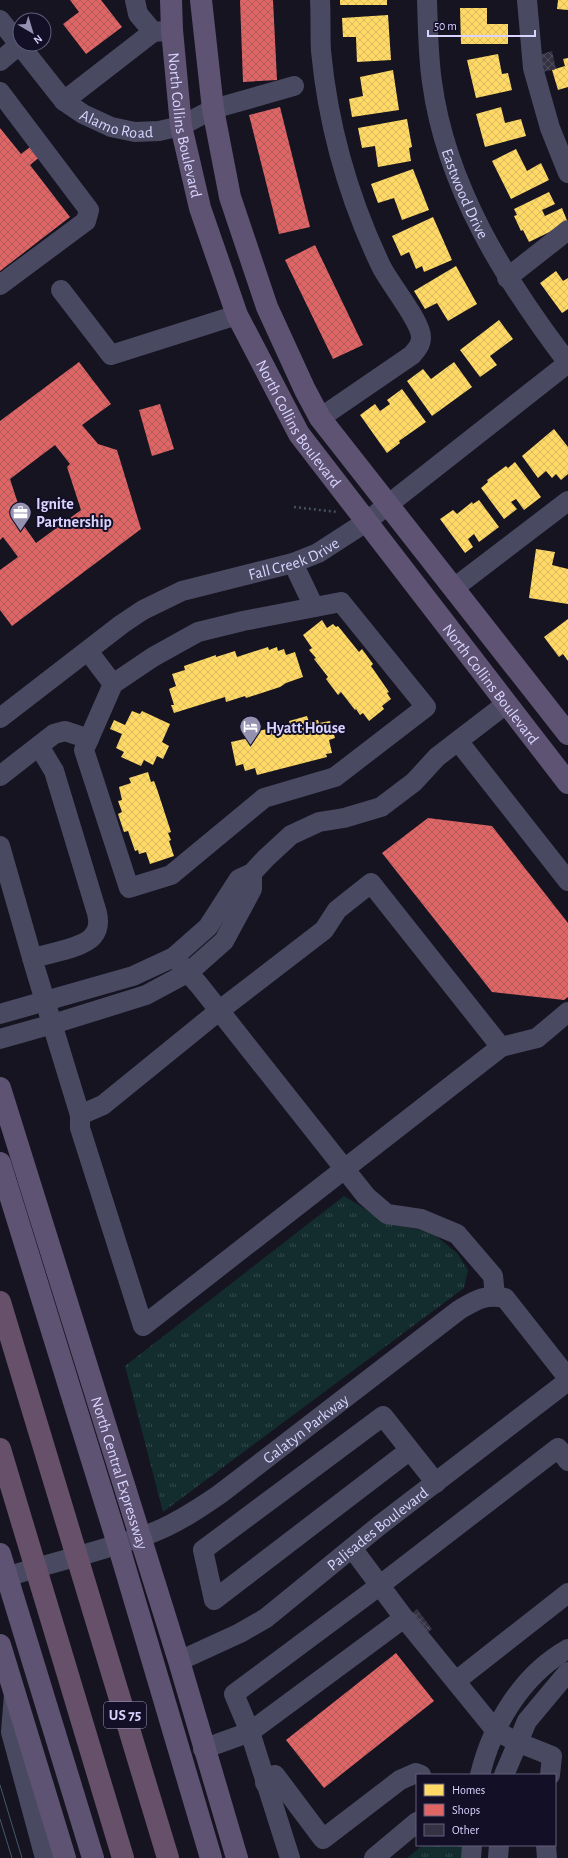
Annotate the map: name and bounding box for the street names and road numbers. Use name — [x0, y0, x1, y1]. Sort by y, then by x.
street label: North Collins Boulevard — [165, 52, 204, 199]
street label: Alamo Road — [77, 107, 154, 141]
street label: Eastwood Drive — [439, 147, 491, 241]
street label: North Collins Boulevard — [253, 358, 344, 491]
street label: Fall Creek Drive — [247, 535, 342, 583]
street label: North Collins Boulevard — [439, 621, 542, 747]
street label: Galatyn Parkway — [260, 1391, 352, 1467]
street label: North Central Expressway — [88, 1395, 151, 1552]
street label: Palisades Boulevard — [324, 1484, 431, 1574]
road number: US 75 — [104, 1702, 146, 1728]

